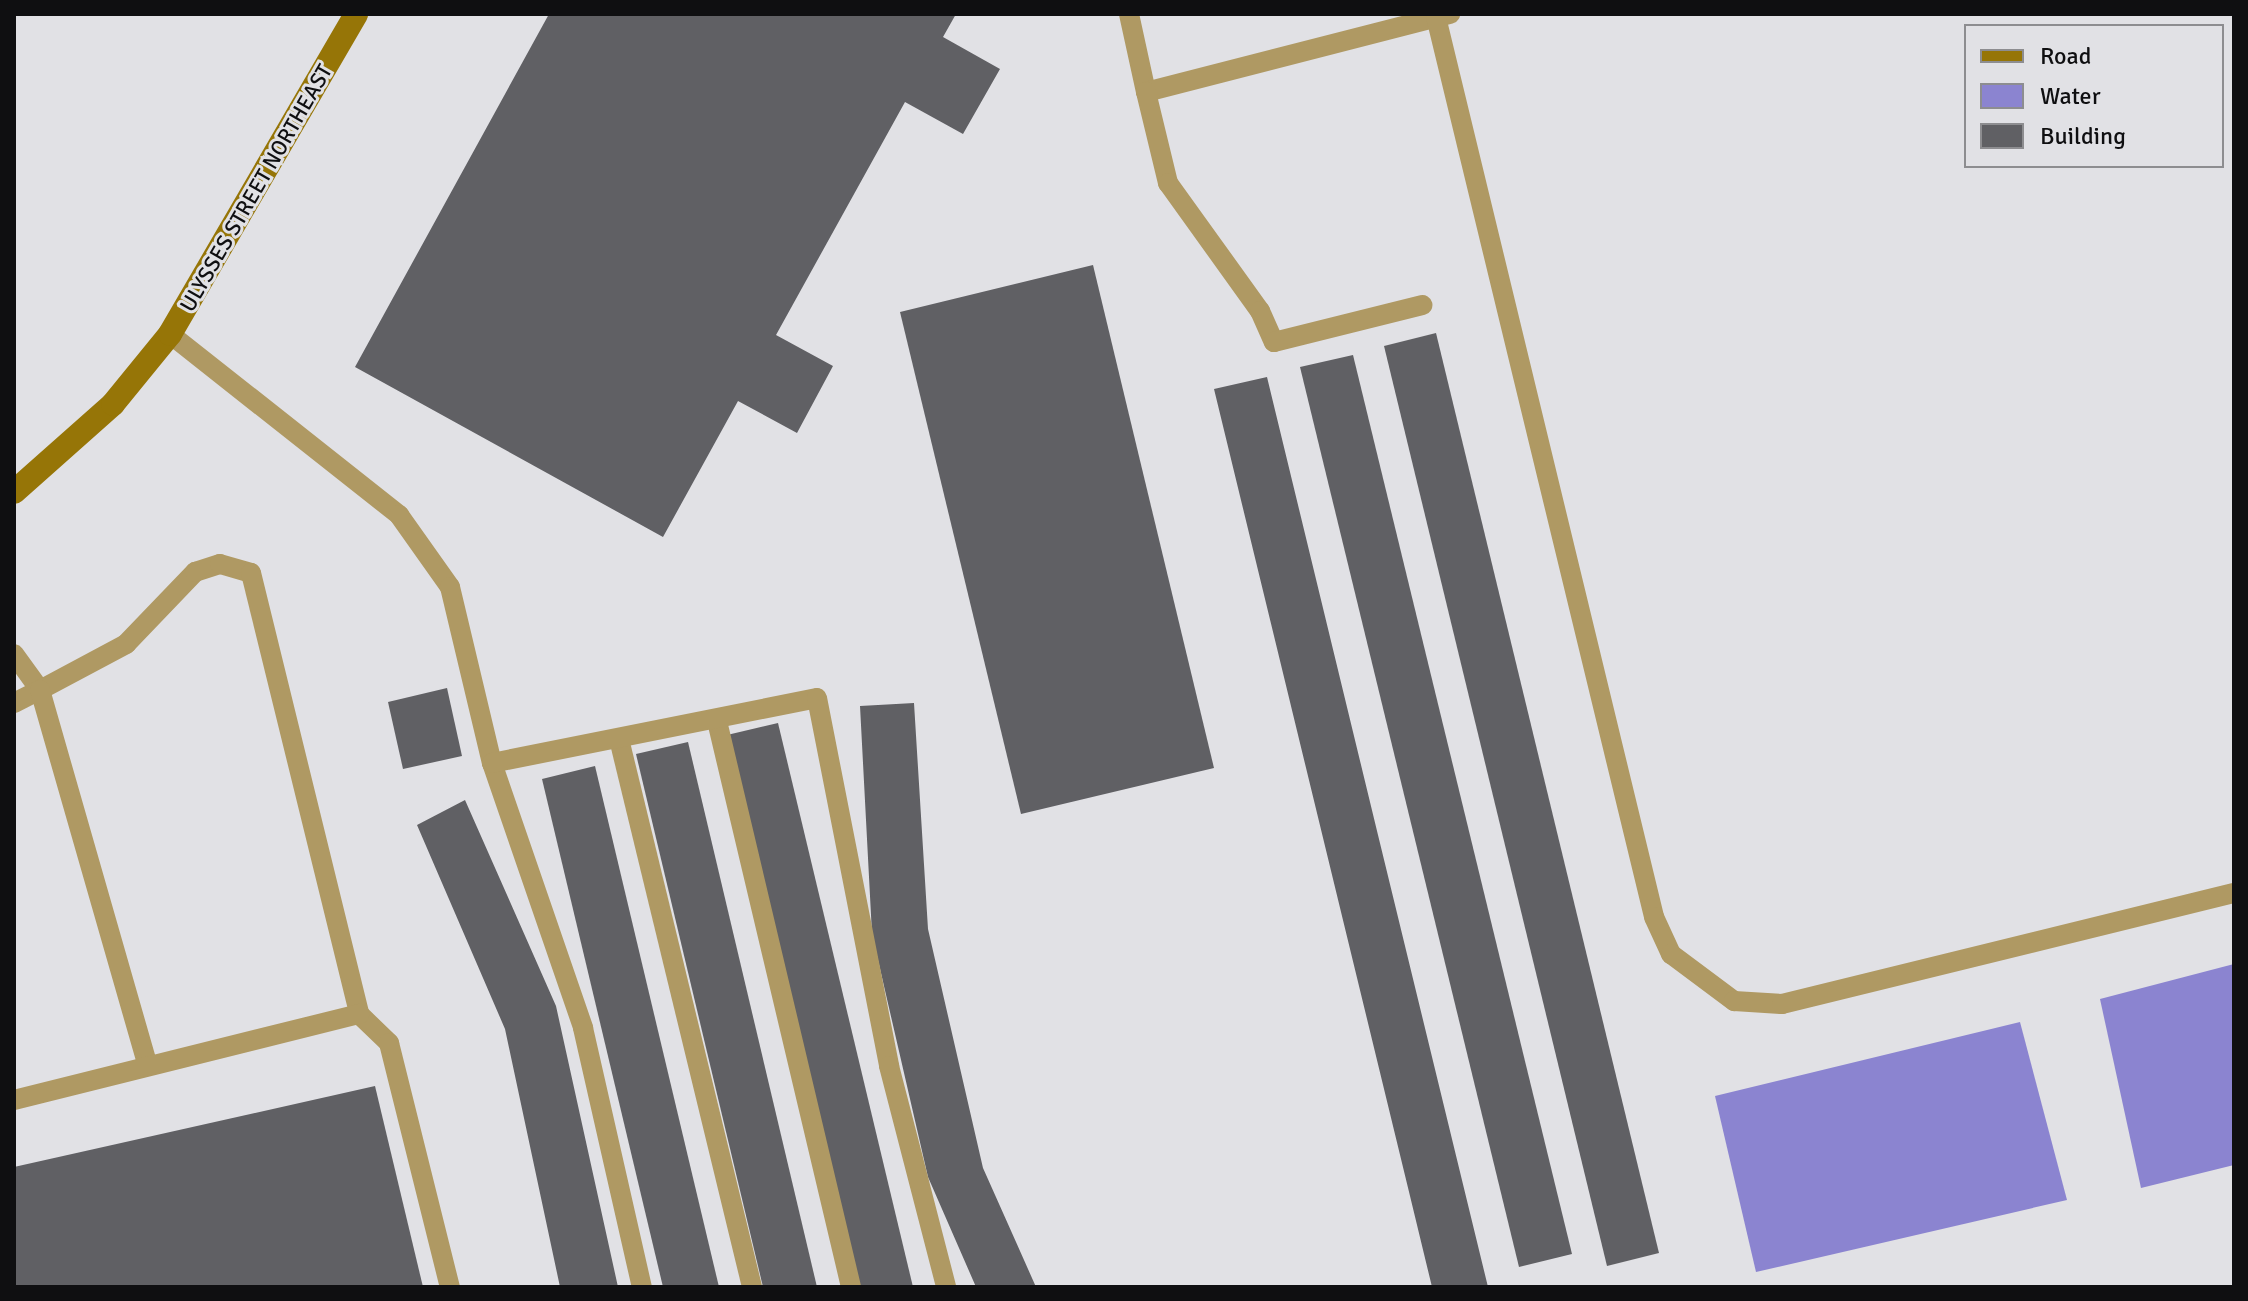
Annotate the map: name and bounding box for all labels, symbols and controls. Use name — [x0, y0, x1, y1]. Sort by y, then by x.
legend — [1964, 24, 2224, 168]
text: Road — [2040, 41, 2091, 71]
street label: ULYSSES STREET NORTHEAST — [174, 60, 338, 316]
text: Water — [2040, 81, 2100, 111]
text: Building — [2040, 121, 2126, 151]

